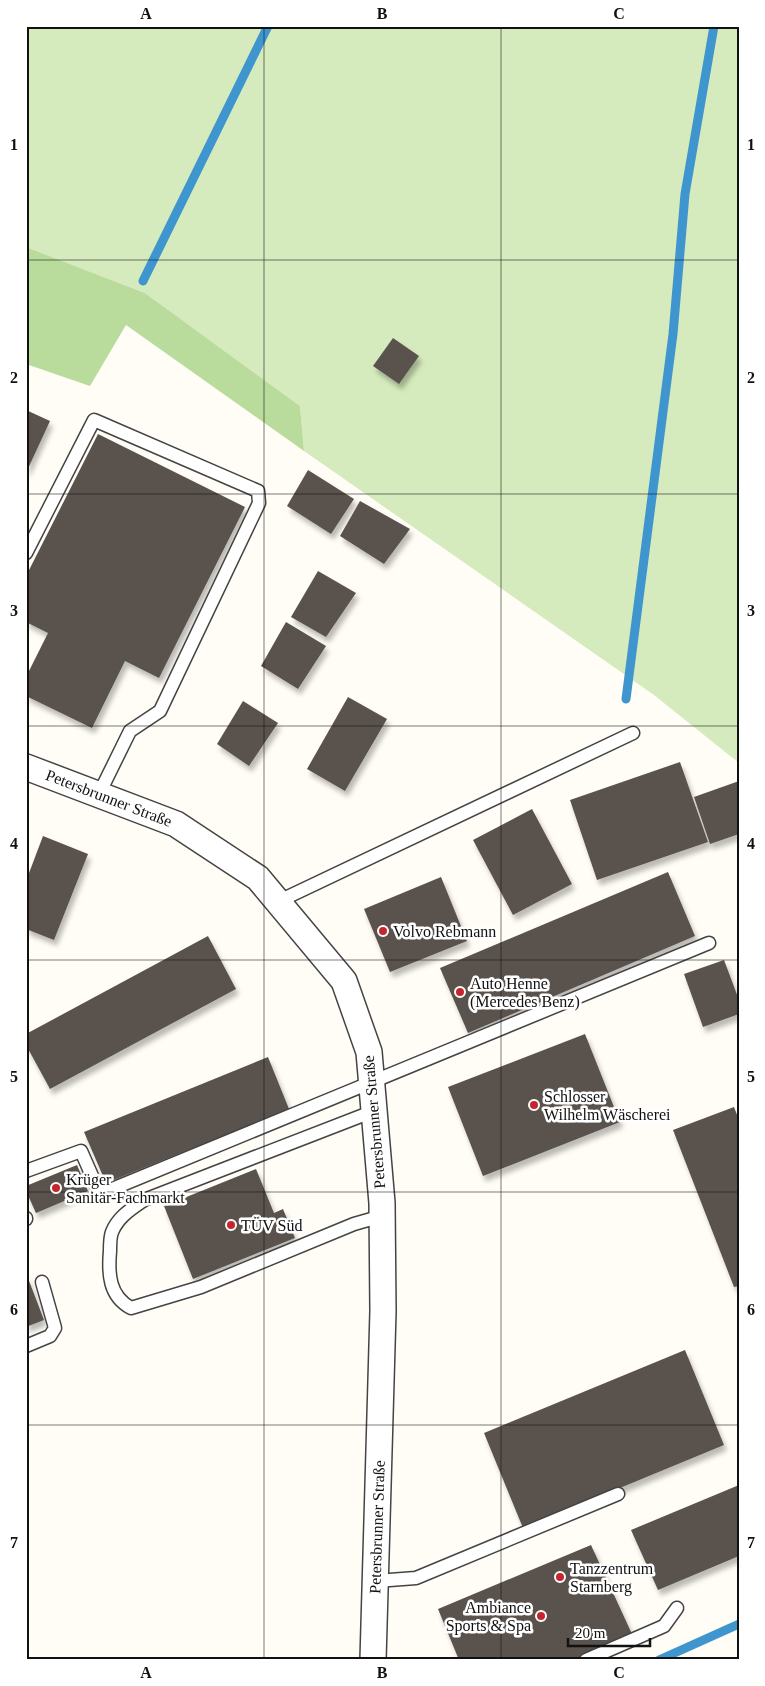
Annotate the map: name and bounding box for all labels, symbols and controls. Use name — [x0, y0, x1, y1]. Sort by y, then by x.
text: A — [140, 5, 152, 22]
text: B — [377, 5, 388, 22]
text: C — [613, 5, 625, 22]
text: 1 — [10, 136, 18, 153]
text: 1 — [747, 136, 755, 153]
text: 2 — [10, 369, 18, 386]
text: 2 — [747, 369, 755, 386]
text: 3 — [10, 602, 18, 619]
text: 3 — [747, 602, 755, 619]
street label: Petersbrunner Straße — [44, 766, 174, 830]
text: 4 — [10, 835, 18, 852]
text: 4 — [747, 835, 755, 852]
place label: Volvo Rebmann — [393, 923, 496, 940]
marker: Volvo Rebmann — [377, 925, 389, 937]
place label: Auto Henne (Mercedes Benz) — [470, 975, 580, 1011]
marker: Auto Henne (Mercedes Benz) — [454, 986, 466, 998]
street label: Petersbrunner Straße — [360, 1055, 388, 1189]
text: 5 — [10, 1068, 18, 1085]
text: 5 — [747, 1068, 755, 1085]
place label: Schlosser Wilhelm Wäscherei — [544, 1088, 671, 1123]
marker: Schlosser Wilhelm Wäscherei — [528, 1099, 540, 1111]
place label: Krüger Sanitär-Fachmarkt — [66, 1171, 185, 1206]
marker: Krüger Sanitär-Fachmarkt — [50, 1182, 62, 1194]
place label: TÜV Süd — [241, 1217, 303, 1234]
marker: TÜV Süd — [225, 1219, 237, 1231]
text: 6 — [10, 1301, 18, 1318]
text: 6 — [747, 1301, 755, 1318]
street label: Petersbrunner Straße — [366, 1460, 388, 1594]
text: 7 — [10, 1534, 18, 1551]
text: 7 — [747, 1534, 755, 1551]
place label: Tanzzentrum Starnberg — [570, 1560, 654, 1596]
marker: Tanzzentrum Starnberg — [554, 1571, 566, 1583]
place label: Ambiance Sports & Spa — [446, 1599, 531, 1635]
marker: Ambiance Sports & Spa — [535, 1610, 547, 1622]
scale bar — [568, 1616, 650, 1648]
text: 20 m — [575, 1625, 606, 1641]
text: A — [140, 1664, 152, 1681]
text: B — [377, 1664, 388, 1681]
text: C — [613, 1664, 625, 1681]

